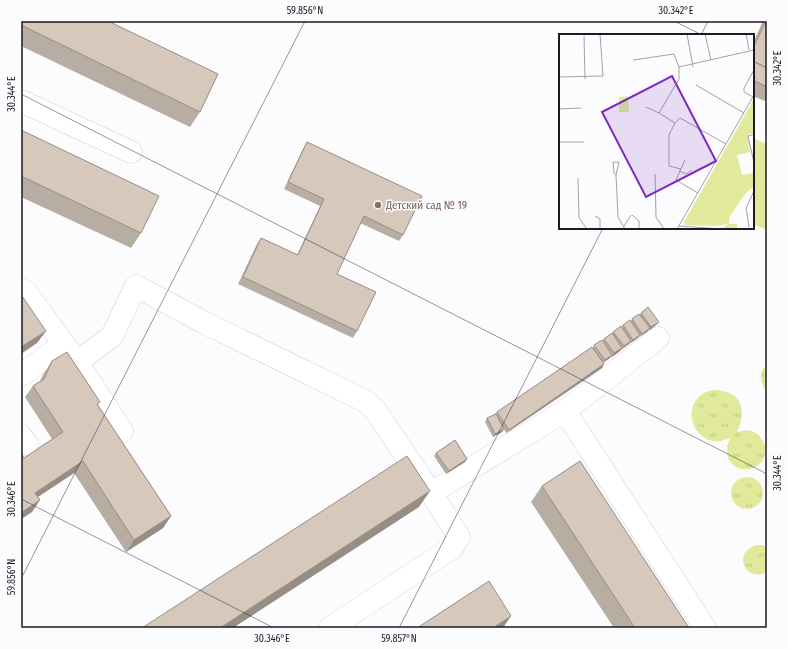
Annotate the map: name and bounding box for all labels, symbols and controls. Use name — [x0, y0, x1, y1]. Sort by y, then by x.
text: 59.856°N — [287, 5, 323, 17]
text: 30.342°E — [659, 5, 694, 17]
inset map — [559, 34, 754, 229]
text: 30.342°E — [772, 50, 784, 85]
text: 30.344°E — [6, 76, 18, 112]
place label: Детский сад № 19 — [385, 199, 467, 212]
marker: Детский сад № 19 — [373, 200, 383, 210]
text: 30.344°E — [772, 455, 784, 491]
text: 30.346°E — [6, 481, 18, 517]
text: 59.856°N — [6, 559, 18, 595]
text: 30.346°E — [254, 633, 290, 645]
text: 59.857°N — [381, 633, 417, 645]

